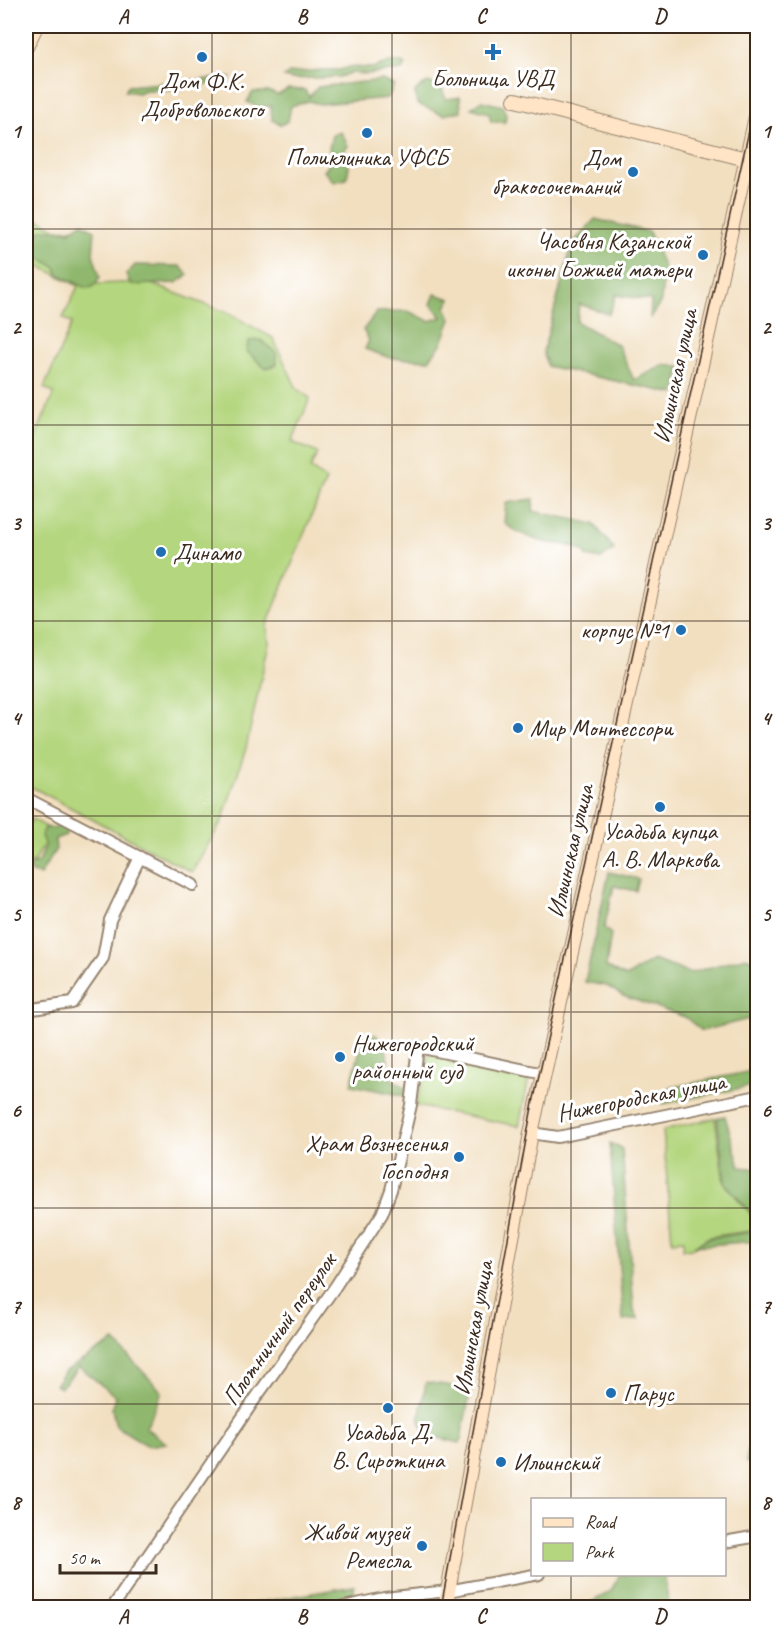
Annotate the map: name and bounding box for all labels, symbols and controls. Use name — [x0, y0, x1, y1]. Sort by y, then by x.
text: A — [118, 4, 130, 29]
text: B — [297, 4, 309, 29]
text: C — [476, 4, 488, 29]
text: D — [654, 4, 668, 29]
marker: Больница УВД — [484, 43, 502, 61]
marker: Дом Ф.К. Добровольского — [195, 50, 209, 64]
place label: Больница УВД — [432, 63, 556, 93]
place label: Дом Ф.К. Добровольского — [141, 66, 266, 124]
text: 1 — [12, 119, 23, 144]
text: 1 — [762, 119, 773, 144]
marker: Поликлиника УФСБ — [360, 126, 374, 140]
place label: Поликлиника УФСБ — [286, 142, 451, 172]
place label: Дом бракосочетаний — [492, 143, 623, 201]
marker: Дом бракосочетаний — [626, 165, 640, 179]
place label: Часовня Казанской иконы Божией матери — [506, 226, 693, 284]
marker: Часовня Казанской иконы Божией матери — [696, 248, 710, 262]
street label: Ильинская улица — [646, 304, 704, 446]
text: 2 — [12, 315, 23, 340]
text: 2 — [762, 315, 773, 340]
text: 3 — [12, 511, 23, 536]
text: 3 — [762, 511, 773, 536]
place label: Динамо — [173, 537, 242, 567]
marker: Динамо — [154, 545, 168, 559]
place label: корпус №1 — [581, 615, 670, 645]
marker: корпус №1 — [674, 623, 688, 637]
text: 4 — [12, 706, 24, 731]
text: 4 — [762, 706, 774, 731]
place label: Мир Монтессори — [530, 713, 674, 743]
marker: Мир Монтессори — [511, 721, 525, 735]
street label: Ильинская улица — [540, 779, 600, 921]
marker: Усадьба купца А. В. Маркова — [653, 800, 667, 814]
place label: Усадьба купца А. В. Маркова — [602, 816, 720, 874]
text: 5 — [12, 902, 23, 927]
text: 5 — [762, 902, 773, 927]
place label: Нижегородский районный суд — [352, 1028, 476, 1086]
marker: Нижегородский районный суд — [333, 1050, 347, 1064]
street label: Нижегородская улица — [554, 1066, 730, 1128]
text: 6 — [11, 1098, 22, 1123]
text: 6 — [761, 1098, 772, 1123]
place label: Храм Вознесения Господня — [306, 1128, 449, 1186]
marker: Храм Вознесения Господня — [452, 1150, 466, 1164]
street label: Плотничный переулок — [215, 1245, 344, 1411]
street label: Ильинская улица — [446, 1256, 500, 1398]
text: 7 — [12, 1294, 23, 1319]
text: 7 — [762, 1294, 773, 1319]
place label: Парус — [623, 1378, 675, 1408]
marker: Парус — [604, 1386, 618, 1400]
marker: Усадьба Д. В. Сироткина — [381, 1401, 395, 1415]
place label: Усадьба Д. В. Сироткина — [332, 1417, 446, 1475]
place label: Ильинский — [513, 1447, 602, 1477]
marker: Ильинский — [494, 1455, 508, 1469]
text: 8 — [12, 1490, 24, 1515]
text: 8 — [762, 1490, 774, 1515]
legend — [531, 1498, 726, 1576]
text: Road — [585, 1511, 618, 1533]
place label: Живой музей Ремесла — [304, 1517, 412, 1575]
scale bar — [60, 1537, 156, 1575]
marker: Живой музей Ремесла — [415, 1539, 429, 1553]
text: Park — [585, 1541, 615, 1563]
text: 50 m — [69, 1547, 102, 1569]
text: A — [118, 1604, 130, 1629]
text: B — [297, 1604, 309, 1629]
text: C — [476, 1604, 488, 1629]
text: D — [654, 1604, 668, 1629]

